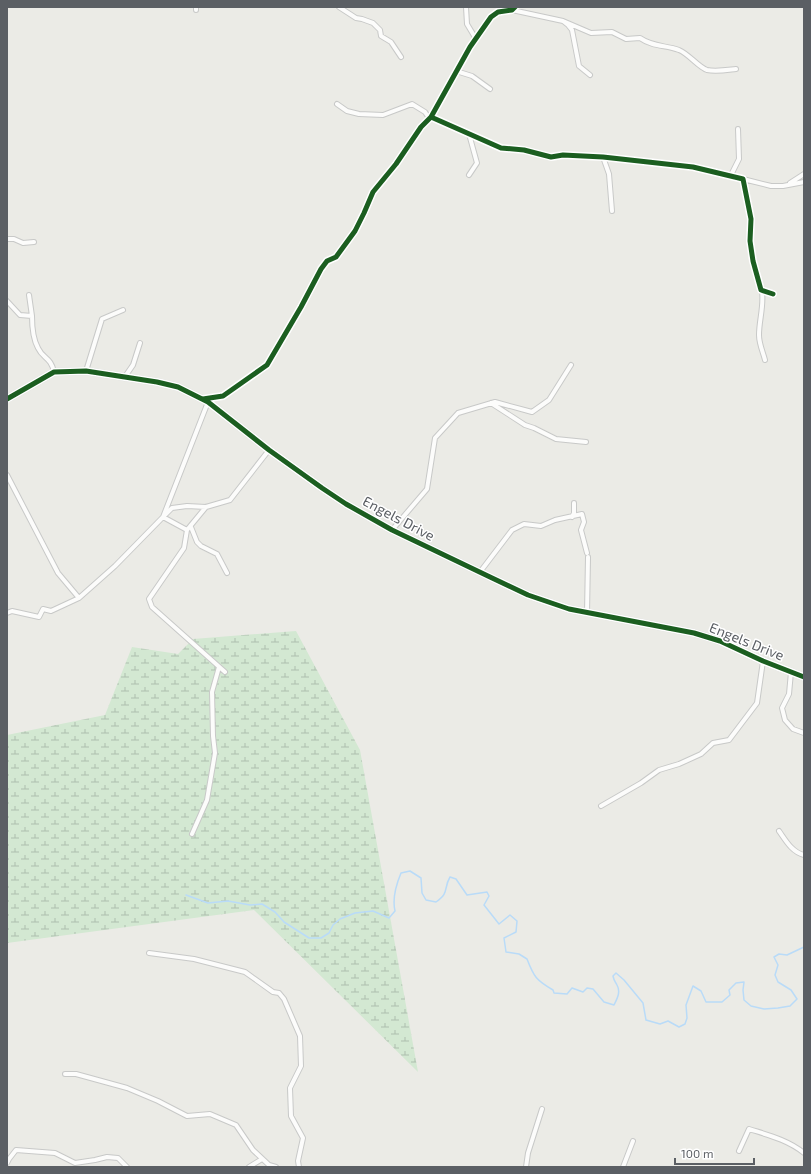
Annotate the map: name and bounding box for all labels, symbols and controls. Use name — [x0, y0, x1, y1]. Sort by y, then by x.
street label: Engels Drive — [360, 492, 438, 544]
street label: Engels Drive — [707, 618, 787, 664]
scale bar — [675, 1140, 754, 1166]
text: 100 m — [681, 1146, 713, 1160]

